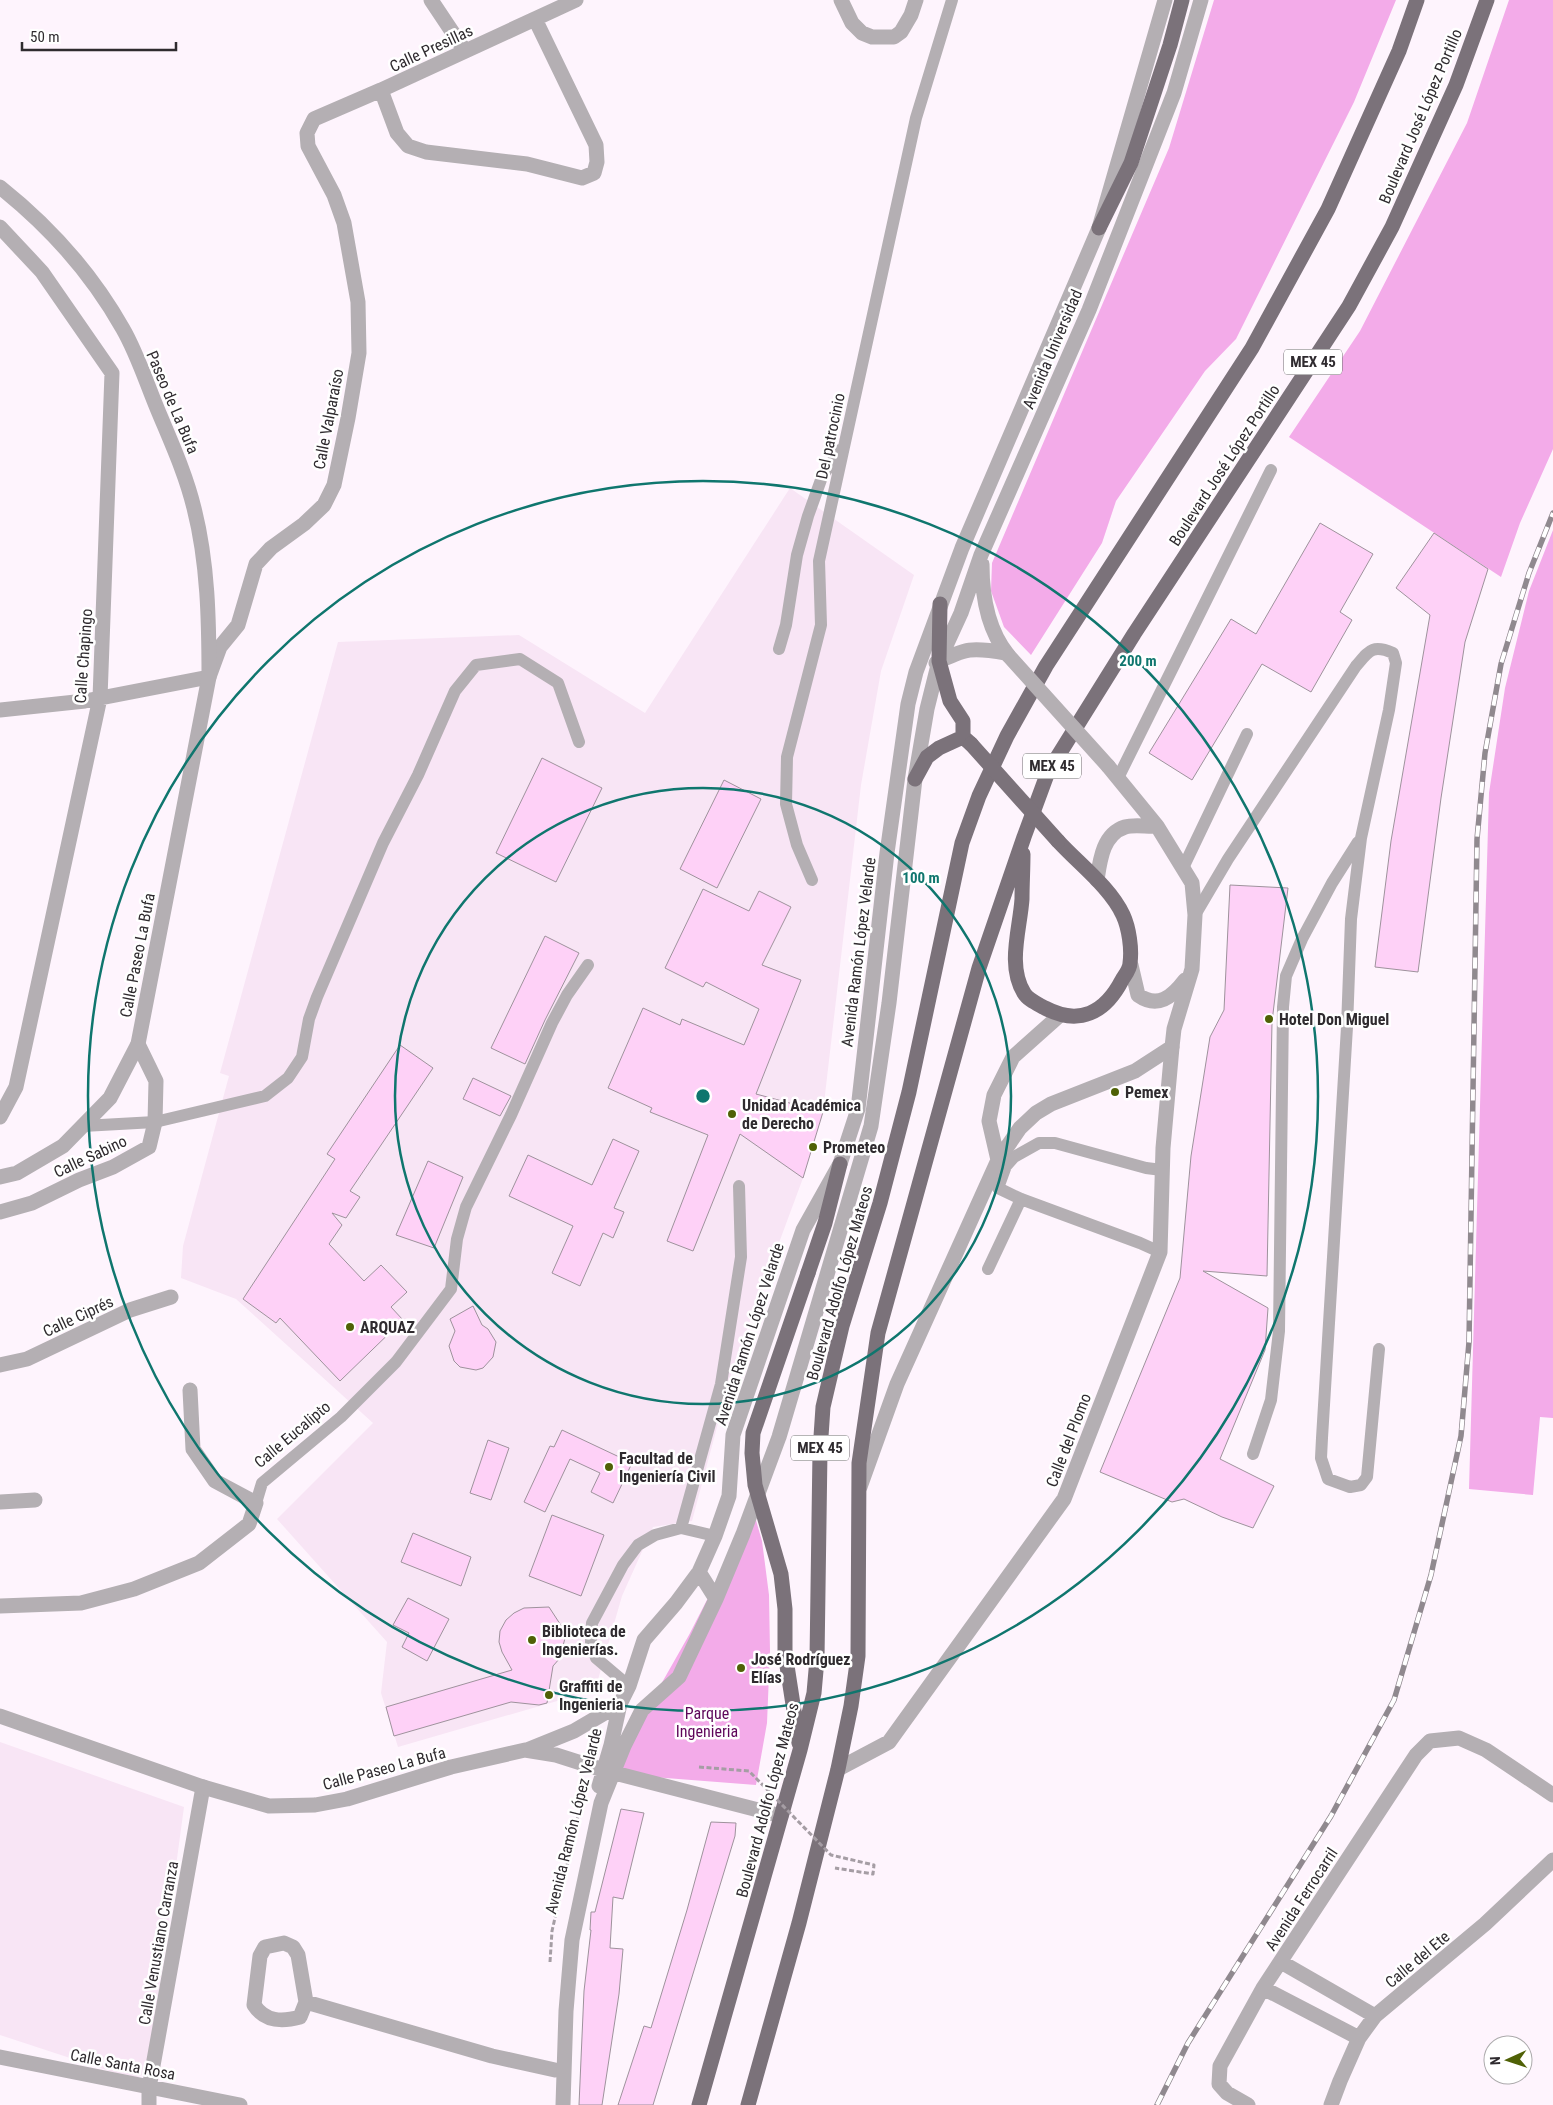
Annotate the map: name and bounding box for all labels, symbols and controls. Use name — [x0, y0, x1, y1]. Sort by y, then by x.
scale bar — [22, 20, 176, 52]
street label: Calle Presillas — [387, 21, 476, 76]
street label: Boulevard José López Portillo — [1375, 26, 1466, 206]
text: 50 m — [30, 28, 60, 46]
street label: Avenida Universidad — [1019, 287, 1086, 412]
street label: Paseo de La Bufa — [142, 348, 203, 457]
road number: MEX 45 — [1284, 350, 1342, 374]
street label: Calle Valparaíso — [309, 367, 348, 471]
street label: Boulevard José López Portillo — [1165, 381, 1284, 549]
street label: Del patrocinio — [812, 391, 849, 481]
street label: Calle Chapingo — [71, 608, 96, 704]
text: 200 m — [1119, 652, 1157, 670]
road number: MEX 45 — [1023, 754, 1081, 778]
street label: Avenida Ramón López Velarde — [837, 856, 880, 1048]
text: 100 m — [902, 869, 940, 887]
street label: Calle Paseo La Bufa — [116, 891, 159, 1019]
place label: Hotel Don Miguel — [1279, 1010, 1389, 1029]
marker: Hotel Don Miguel — [1263, 1013, 1275, 1025]
place label: Pemex — [1125, 1083, 1169, 1102]
marker: Pemex — [1109, 1086, 1121, 1098]
centre of rings — [694, 1087, 712, 1105]
place label: Unidad Académica de Derecho — [742, 1096, 861, 1133]
marker: Unidad Académica de Derecho — [726, 1108, 738, 1120]
street label: Calle Sabino — [51, 1131, 130, 1182]
place label: Prometeo — [823, 1138, 885, 1157]
marker: Prometeo — [807, 1141, 819, 1153]
street label: Boulevard Adolfo López Mateos — [803, 1184, 876, 1382]
street label: Avenida Ramón López Velarde — [711, 1240, 788, 1428]
street label: Calle Ciprés — [40, 1292, 116, 1341]
place label: ARQUAZ — [360, 1318, 415, 1337]
marker: ARQUAZ — [344, 1321, 356, 1333]
street label: Calle del Plomo — [1042, 1391, 1095, 1490]
street label: Calle Eucalipto — [250, 1397, 334, 1472]
road number: MEX 45 — [791, 1436, 849, 1460]
place label: Facultad de Ingeniería Civil — [619, 1449, 716, 1486]
marker: Facultad de Ingeniería Civil — [603, 1461, 615, 1473]
place label: Biblioteca de Ingenierías. — [542, 1622, 626, 1659]
marker: Biblioteca de Ingenierías. — [526, 1634, 538, 1646]
place label: José Rodríguez Elías — [751, 1650, 850, 1687]
marker: José Rodríguez Elías — [735, 1662, 747, 1674]
place label: Graffiti de Ingenieria — [559, 1677, 624, 1714]
marker: Graffiti de Ingenieria — [543, 1689, 555, 1701]
street label: Boulevard Adolfo López Mateos — [732, 1701, 803, 1900]
park label: Parque Ingenieria — [676, 1704, 738, 1741]
street label: Avenida Ramón López Velarde — [541, 1726, 606, 1916]
street label: Calle Paseo La Bufa — [321, 1743, 448, 1794]
street label: Avenida Ferrocarril — [1261, 1844, 1342, 1954]
street label: Calle Venustiano Carranza — [135, 1860, 182, 2026]
street label: Calle del Ete — [1381, 1927, 1453, 1992]
north arrow — [1483, 2035, 1533, 2085]
street label: Calle Santa Rosa — [69, 2045, 177, 2084]
text: N — [1487, 2056, 1503, 2065]

